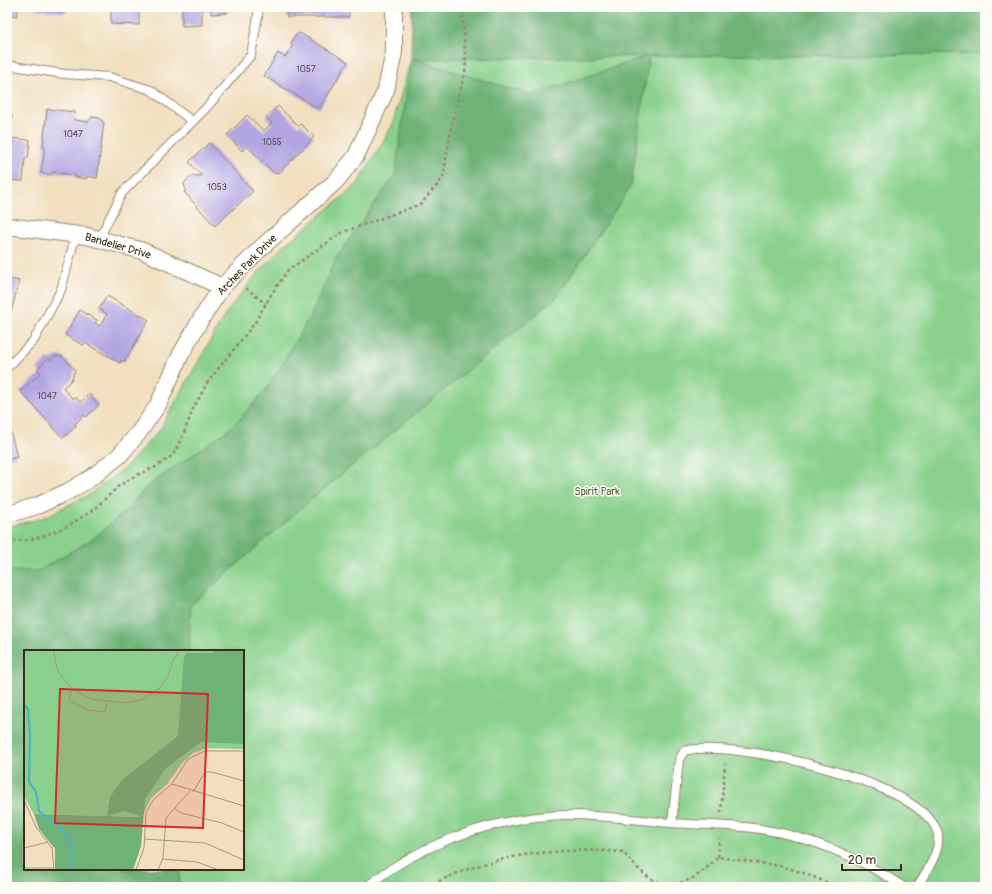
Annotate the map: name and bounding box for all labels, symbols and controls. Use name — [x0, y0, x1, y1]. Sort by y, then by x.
house number: 1057 — [296, 64, 316, 75]
house number: 1047 — [63, 129, 83, 140]
house number: 1055 — [262, 137, 282, 148]
house number: 1053 — [207, 182, 227, 193]
street label: Bandelier Drive — [84, 230, 153, 262]
street label: Arches Park Drive — [215, 231, 280, 298]
house number: 1047 — [37, 391, 57, 402]
park label: Spirit Park — [574, 485, 620, 498]
inset map — [24, 650, 244, 870]
scale bar — [842, 846, 901, 872]
text: 20 m — [848, 853, 877, 868]

